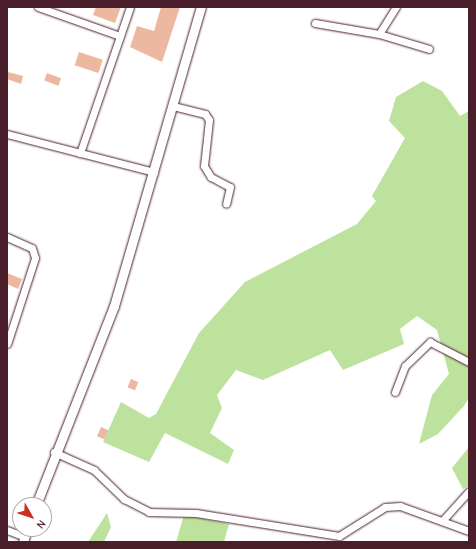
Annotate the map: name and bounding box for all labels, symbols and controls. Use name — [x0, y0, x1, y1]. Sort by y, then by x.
north arrow — [12, 497, 52, 537]
text: N — [34, 517, 48, 531]

